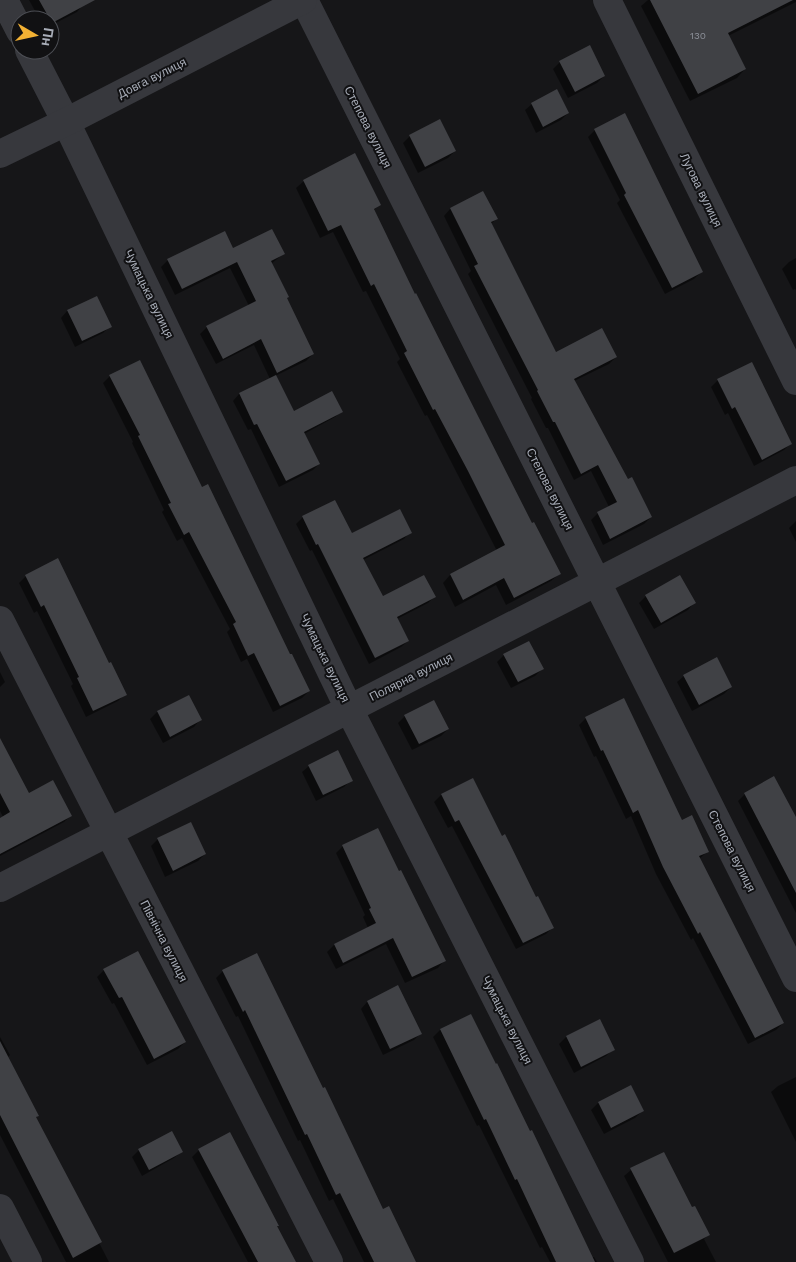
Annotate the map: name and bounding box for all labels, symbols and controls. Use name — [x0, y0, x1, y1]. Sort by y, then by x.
north arrow — [10, 10, 60, 60]
text: Пн — [38, 27, 57, 47]
house number: 130 — [690, 30, 706, 41]
street label: Довга вулиця — [115, 55, 189, 101]
street label: Степова вулиця — [341, 84, 395, 170]
street label: Лугова вулиця — [677, 151, 725, 229]
street label: Чумацька вулиця — [121, 247, 177, 341]
street label: Степова вулиця — [523, 446, 577, 532]
street label: Чумацька вулиця — [297, 611, 353, 705]
street label: Полярна вулиця — [367, 650, 455, 704]
street label: Степова вулиця — [705, 808, 759, 894]
street label: Північна вулиця — [137, 898, 191, 984]
street label: Чумацька вулиця — [479, 974, 535, 1066]

